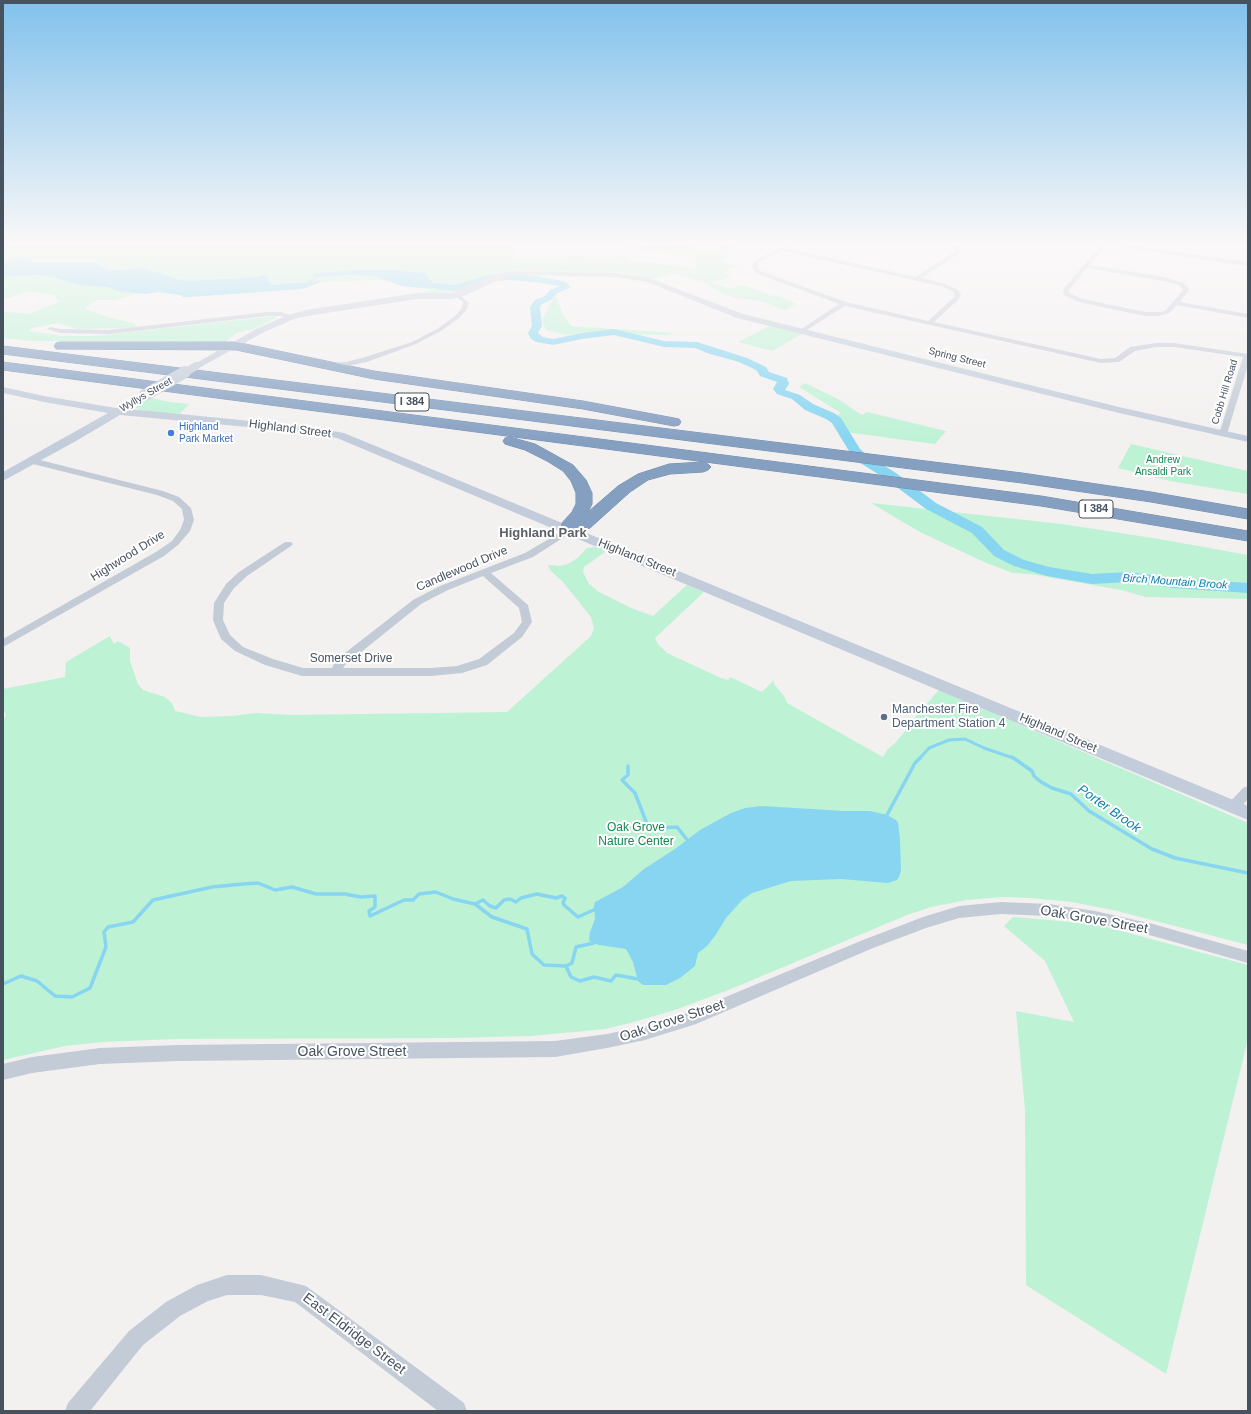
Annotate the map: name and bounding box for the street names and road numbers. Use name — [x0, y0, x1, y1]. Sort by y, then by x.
street label: Spring Street — [927, 345, 987, 371]
street label: Cobb Hill Road — [1209, 358, 1241, 426]
street label: Wyllys Street — [118, 375, 174, 415]
road number: I 384 — [395, 393, 429, 411]
street label: Highland Street — [248, 417, 332, 441]
road number: I 384 — [1079, 500, 1113, 518]
street label: Highwood Drive — [88, 527, 168, 585]
street label: Highland Street — [596, 536, 678, 580]
street label: Candlewood Drive — [414, 543, 510, 595]
street label: Somerset Drive — [310, 652, 392, 666]
street label: Highland Street — [1017, 710, 1099, 756]
street label: Oak Grove Street — [1039, 902, 1149, 938]
street label: Oak Grove Street — [618, 996, 726, 1046]
street label: Oak Grove Street — [298, 1044, 406, 1060]
street label: East Eldridge Street — [299, 1290, 409, 1378]

